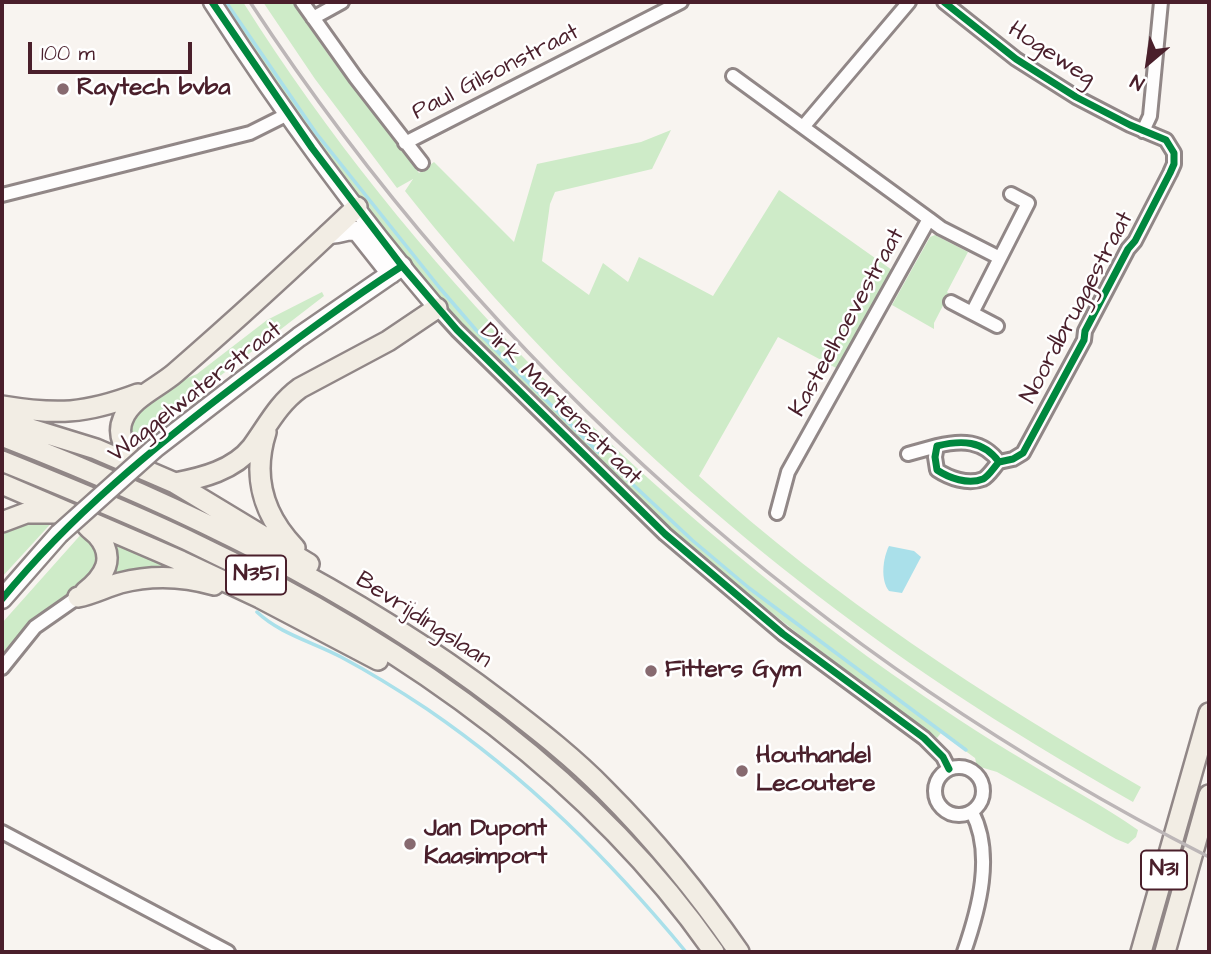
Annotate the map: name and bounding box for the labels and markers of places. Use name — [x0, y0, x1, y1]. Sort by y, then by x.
place label: Raytech bvba — [77, 75, 230, 103]
marker: Raytech bvba — [55, 81, 71, 97]
place label: Fitters Gym — [665, 657, 801, 685]
marker: Fitters Gym — [643, 663, 659, 679]
place label: Houthandel Lecoutere — [756, 743, 875, 799]
marker: Houthandel Lecoutere — [734, 763, 750, 779]
place label: Jan Dupont Kaasimport — [424, 816, 547, 872]
marker: Jan Dupont Kaasimport — [402, 836, 418, 852]

